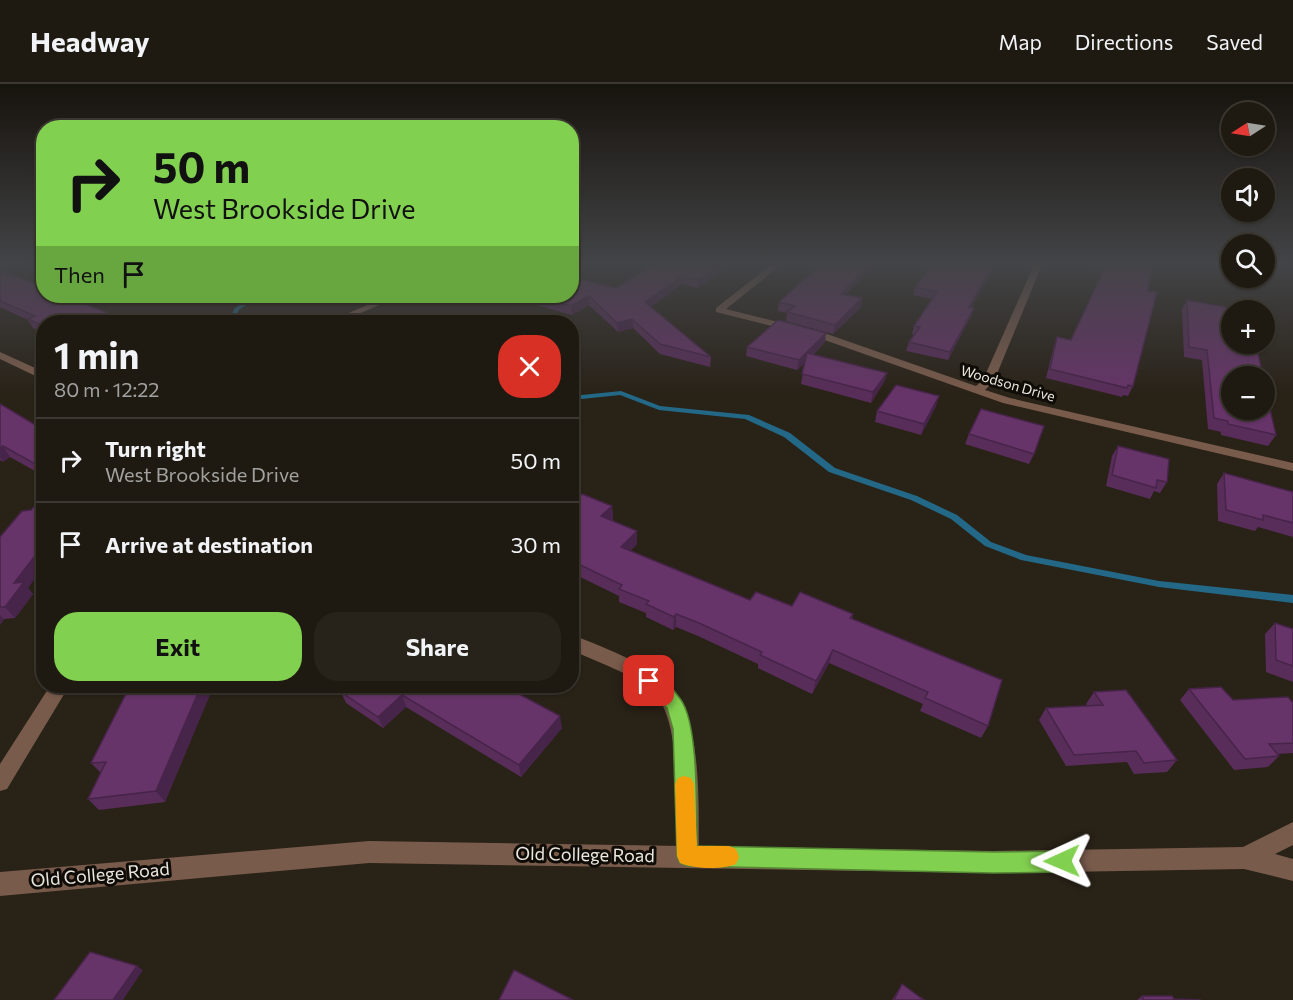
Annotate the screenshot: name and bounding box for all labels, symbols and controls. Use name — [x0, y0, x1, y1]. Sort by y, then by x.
text: Headway — [30, 24, 150, 58]
text: Map — [999, 29, 1042, 54]
text: Directions — [1075, 29, 1173, 54]
text: Saved — [1206, 29, 1263, 54]
north arrow — [1221, 102, 1275, 156]
map controls — [1221, 102, 1275, 420]
text: 50 m — [153, 140, 250, 192]
icon: right — [54, 144, 132, 222]
button: sound — [1221, 168, 1275, 222]
text: West Brookside Drive — [153, 192, 415, 225]
button: search — [1221, 234, 1275, 288]
icon: arrive — [117, 258, 150, 291]
text: Then — [54, 261, 105, 288]
button: + — [1221, 300, 1275, 354]
text: 1 min — [54, 332, 139, 376]
button: close — [498, 335, 561, 398]
street label: Woodson Drive — [959, 361, 1057, 405]
button: − — [1221, 366, 1275, 420]
text: 80 m · 12:22 — [54, 377, 159, 401]
text: Turn right — [105, 435, 206, 462]
icon: right — [54, 444, 87, 477]
text: 50 m — [511, 447, 561, 474]
text: West Brookside Drive — [105, 462, 299, 486]
icon: arrive — [54, 528, 87, 561]
text: Arrive at destination — [105, 531, 313, 558]
text: 30 m — [511, 531, 561, 558]
button: Exit — [54, 612, 302, 681]
button: Share — [314, 612, 561, 681]
pin — [623, 655, 674, 706]
icon: arrive — [632, 664, 665, 697]
position arrow — [1030, 829, 1094, 893]
street label: Old College Road — [515, 842, 655, 866]
street label: Old College Road — [30, 857, 170, 891]

